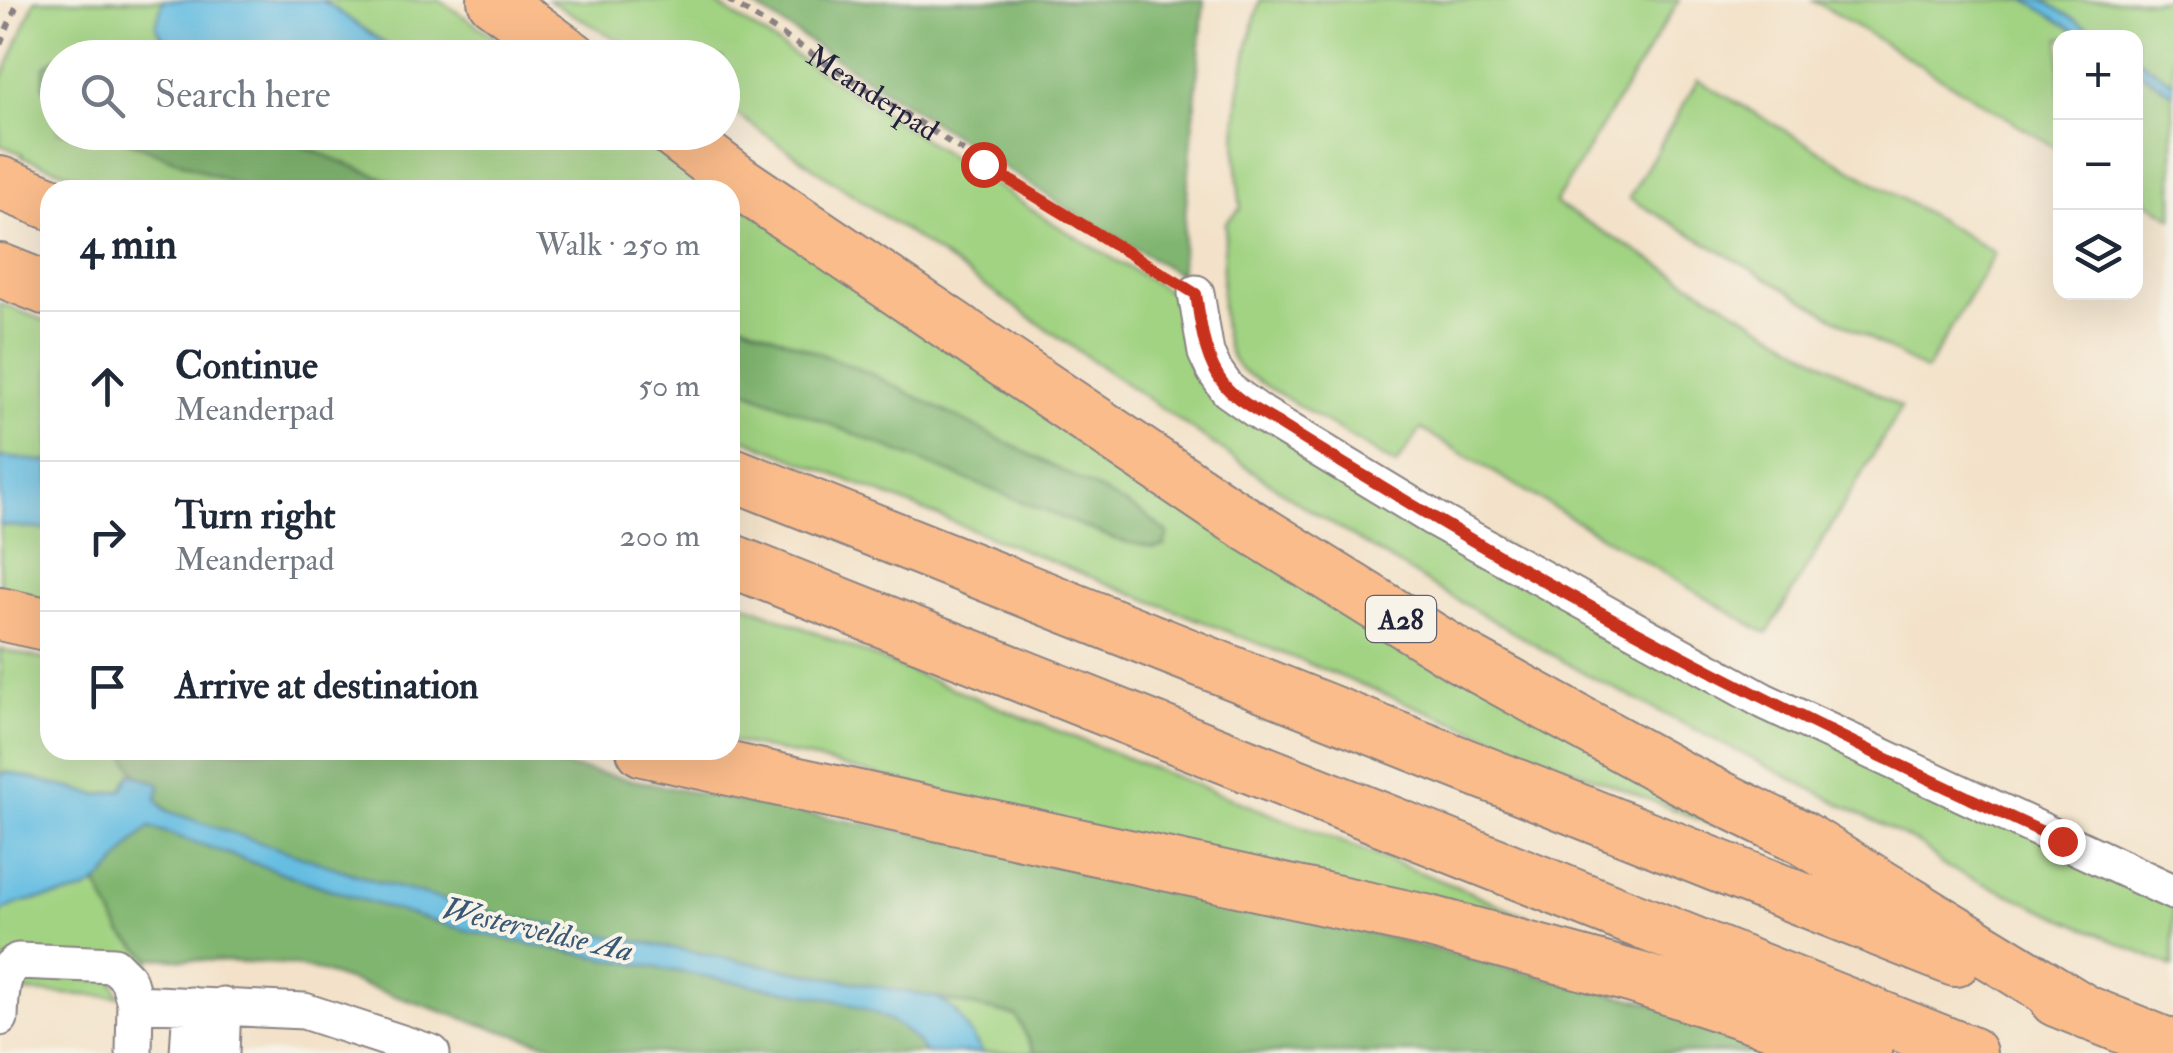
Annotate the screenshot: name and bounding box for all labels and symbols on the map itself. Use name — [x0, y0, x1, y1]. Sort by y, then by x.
street label: Meanderpad — [800, 37, 946, 149]
route start — [961, 142, 1007, 188]
road number: A28 — [1366, 596, 1436, 642]
route end — [2040, 819, 2086, 865]
water label: Westerveldse Aa — [439, 889, 637, 971]

